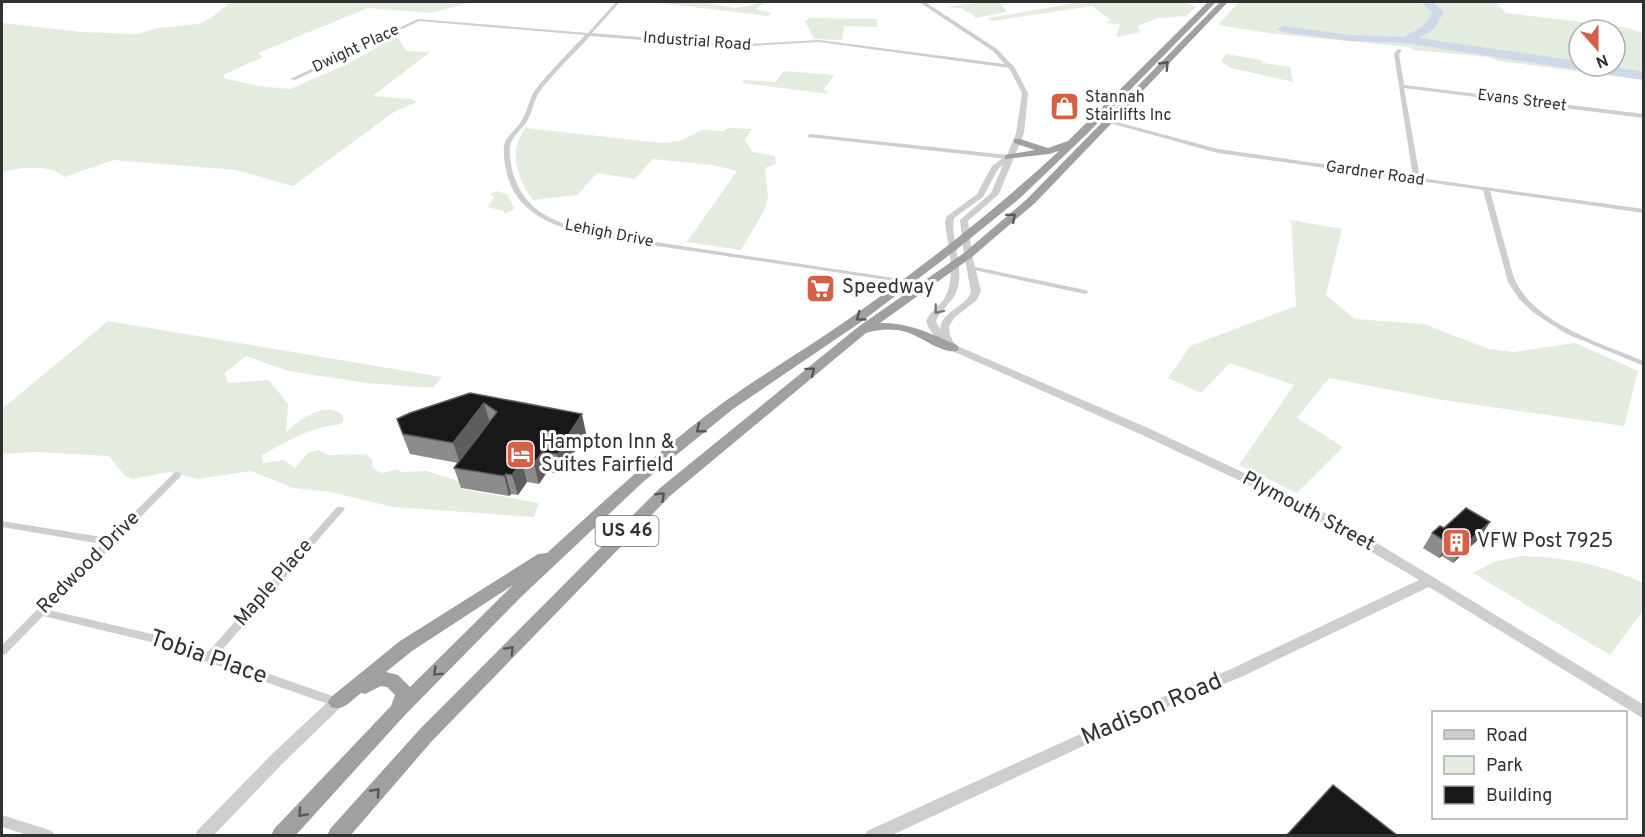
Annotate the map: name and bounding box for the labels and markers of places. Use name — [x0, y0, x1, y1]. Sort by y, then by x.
place label: Stannah Stairlifts Inc — [1085, 88, 1172, 126]
shop icon: Stannah Stairlifts Inc — [1048, 91, 1080, 123]
supermarket icon: Speedway — [805, 272, 837, 304]
place label: Speedway — [842, 275, 934, 301]
place label: Hampton Inn & Suites Fairfield — [541, 430, 675, 479]
hotel icon: Hampton Inn & Suites Fairfield — [504, 439, 536, 471]
building icon: VFW Post 7925 — [1440, 526, 1472, 558]
place label: VFW Post 7925 — [1477, 529, 1613, 555]

